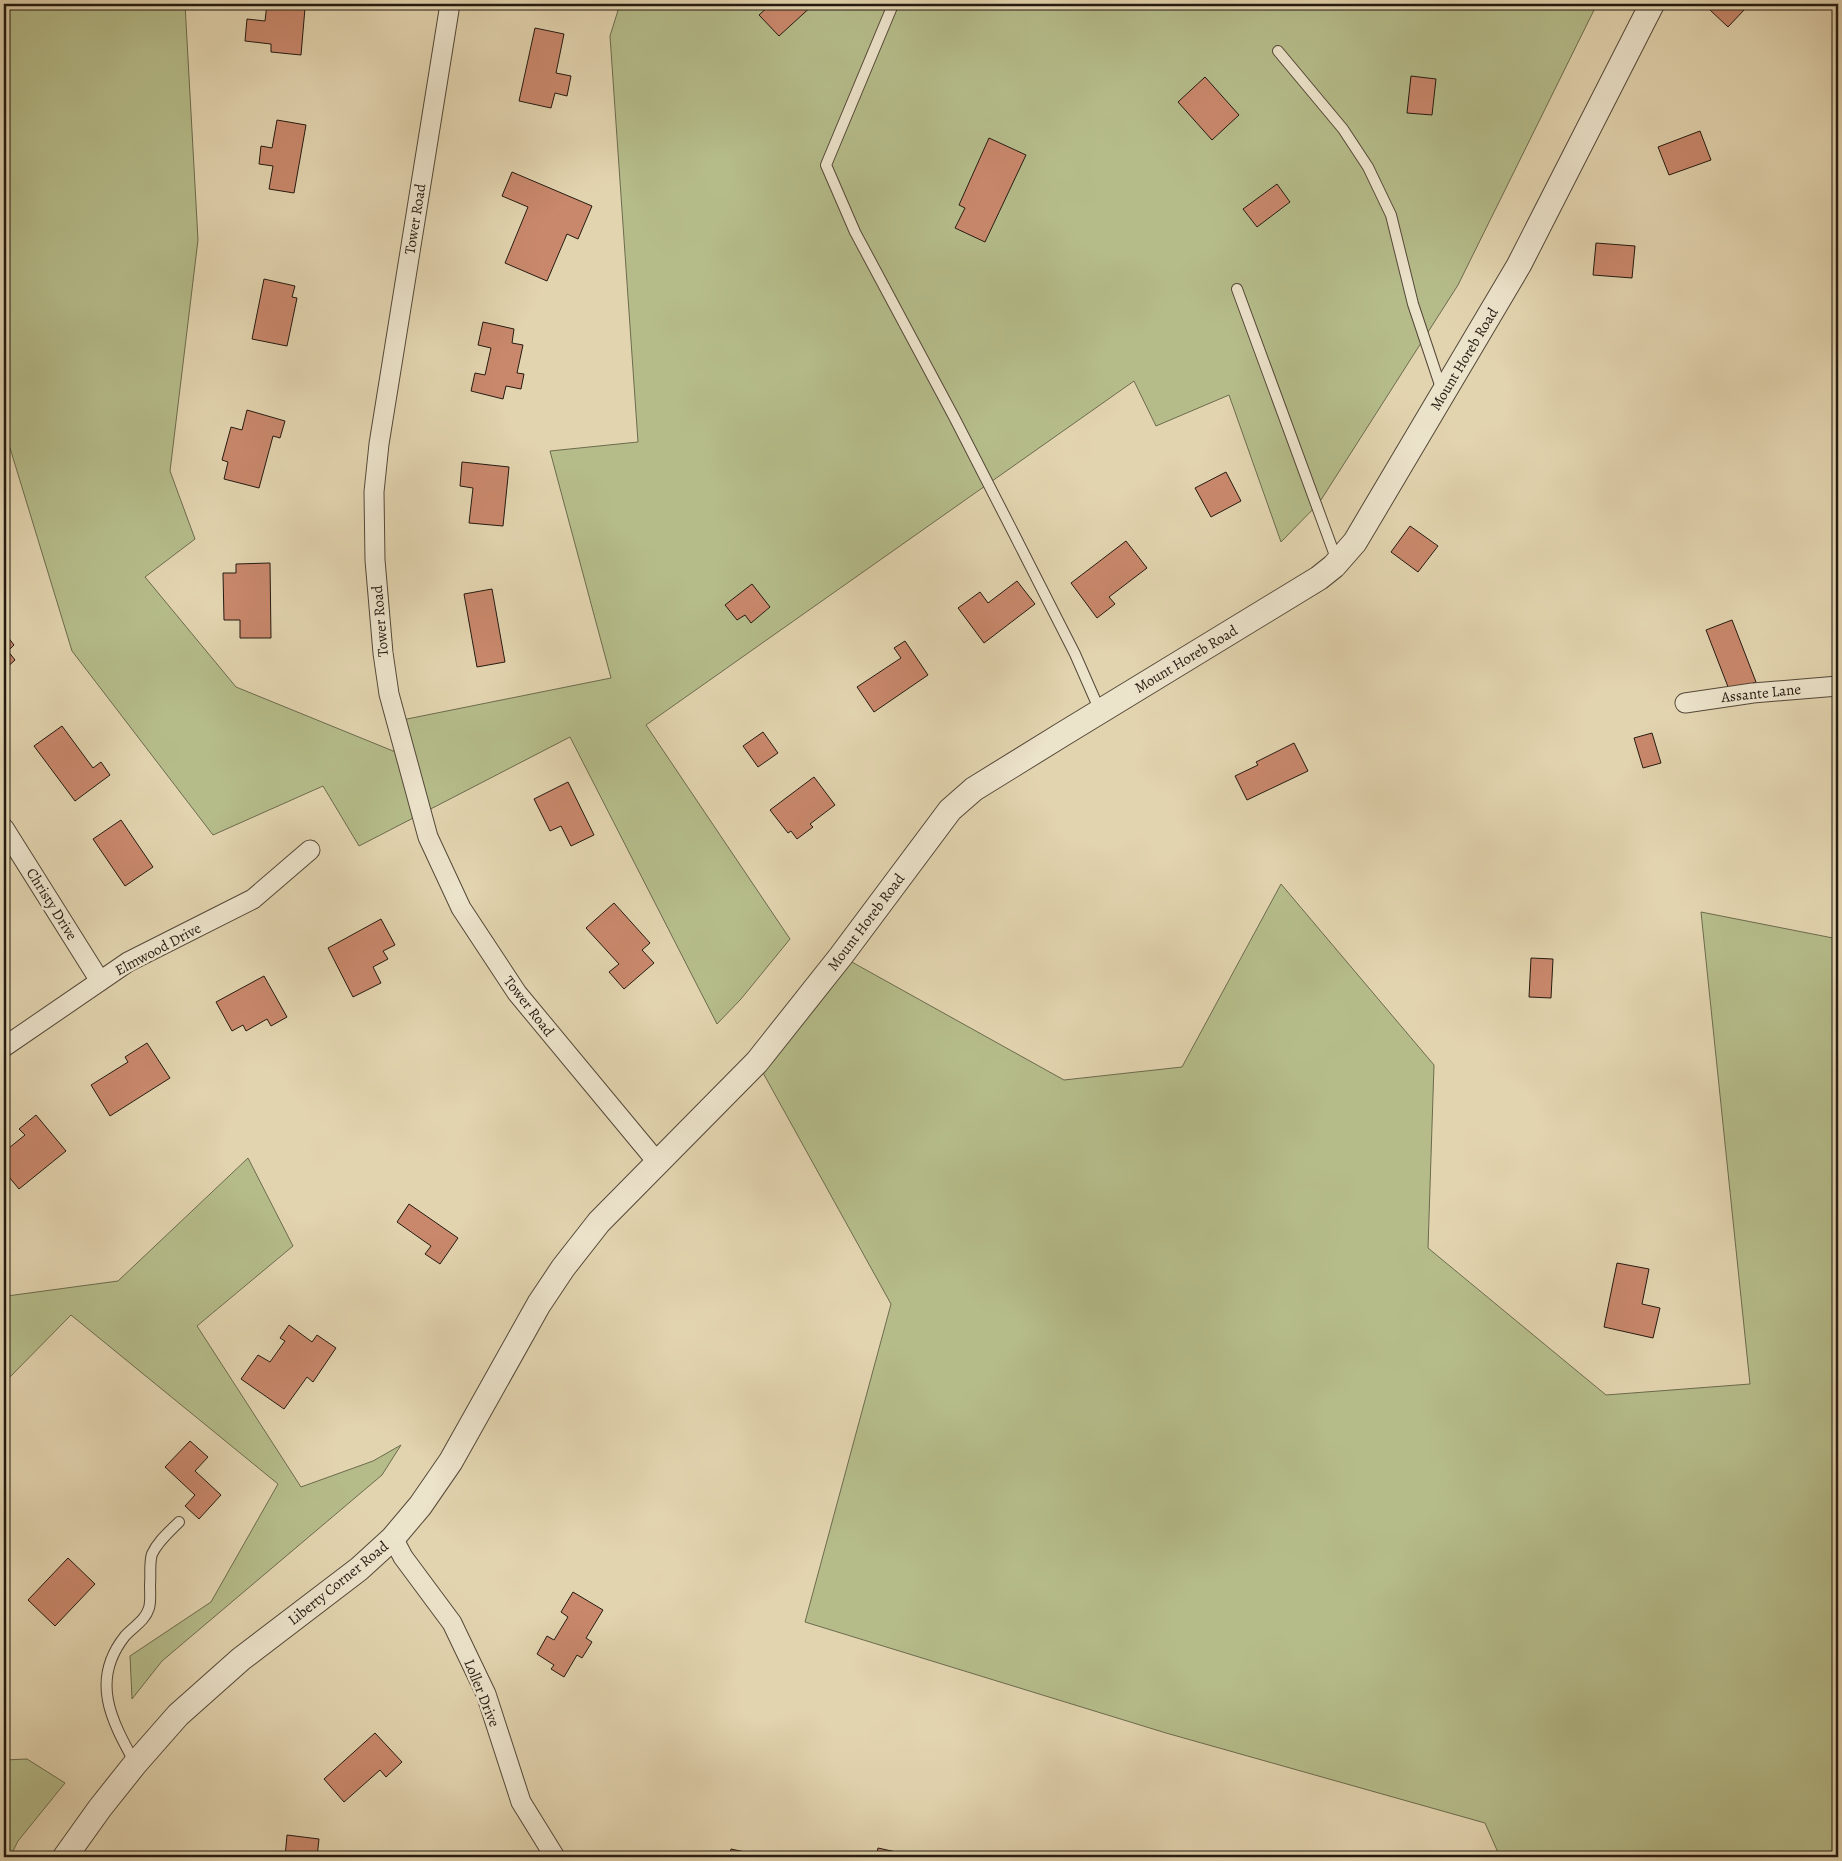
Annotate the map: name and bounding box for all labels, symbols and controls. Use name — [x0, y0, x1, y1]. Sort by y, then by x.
street label: Tower Road — [400, 181, 431, 256]
street label: Mount Horeb Road — [1425, 303, 1503, 414]
street label: Tower Road — [367, 584, 393, 658]
street label: Mount Horeb Road — [1131, 620, 1242, 698]
street label: Assante Lane — [1719, 679, 1802, 707]
street label: Christy Drive — [22, 864, 82, 944]
street label: Mount Horeb Road — [823, 869, 910, 975]
street label: Elmwood Drive — [111, 918, 205, 980]
street label: Tower Road — [499, 972, 559, 1041]
street label: Liberty Corner Road — [284, 1536, 393, 1630]
street label: Loller Drive — [459, 1656, 505, 1730]

